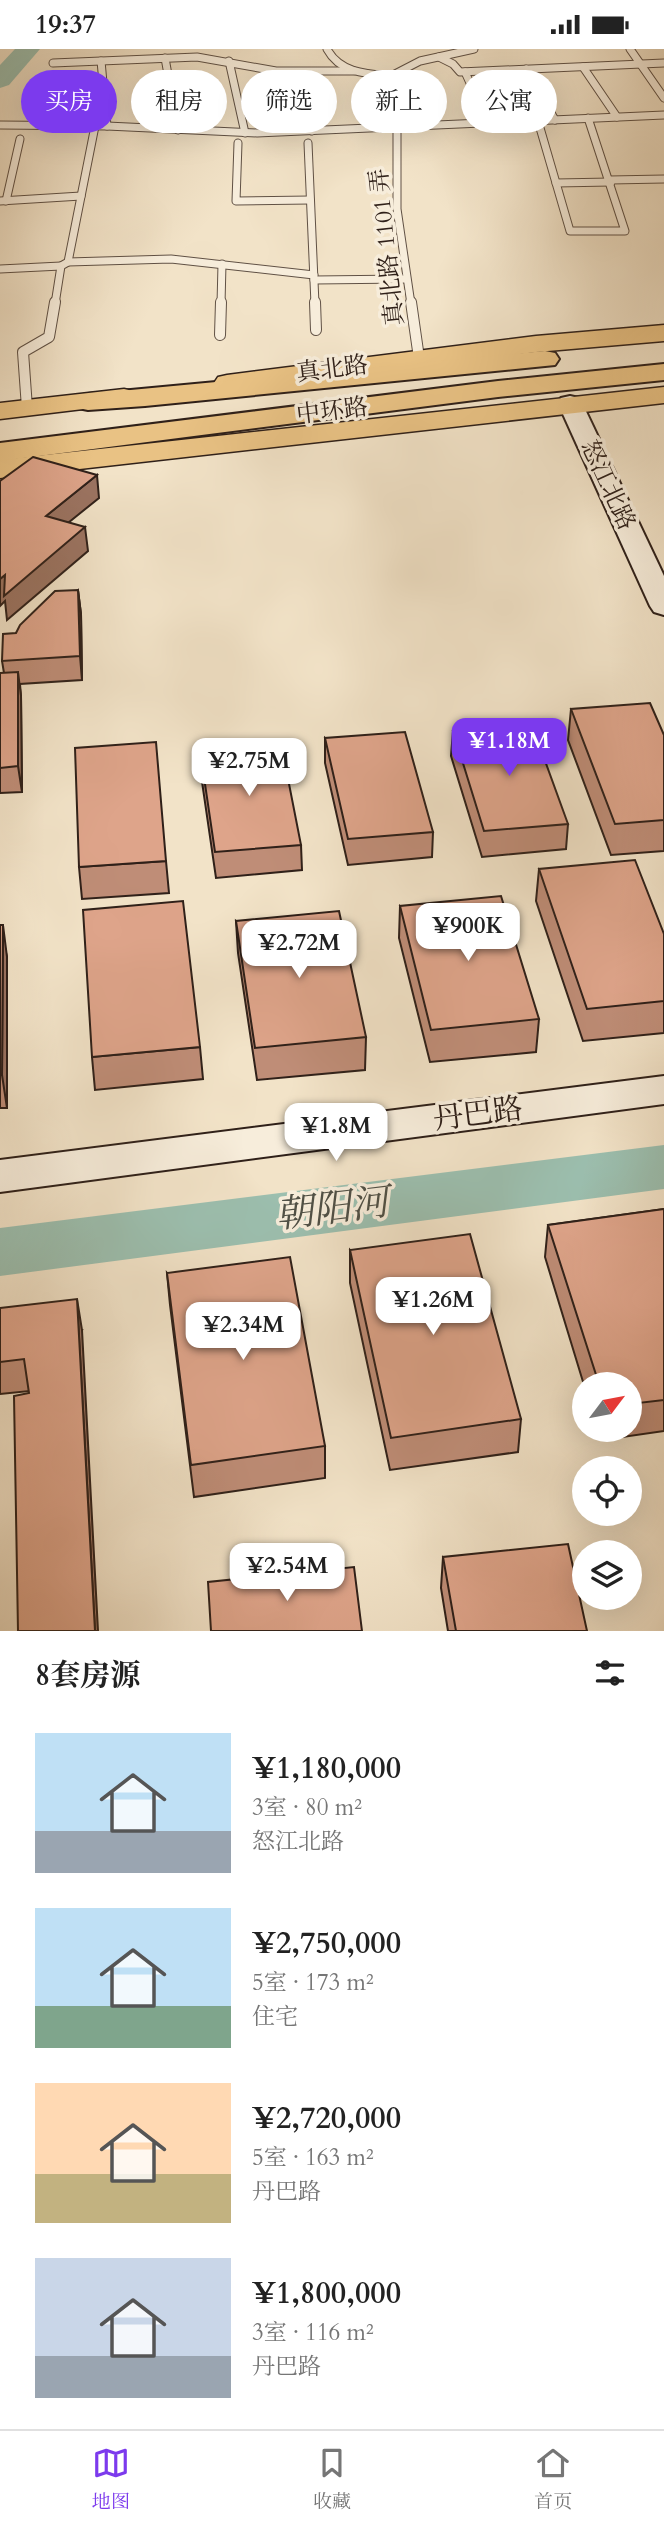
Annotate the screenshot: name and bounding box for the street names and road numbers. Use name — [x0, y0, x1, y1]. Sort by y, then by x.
street label: 真北路 1101 弄 — [362, 167, 412, 327]
street label: 真北路 — [294, 348, 370, 390]
street label: 中环路 — [294, 390, 370, 432]
street label: 怒江北路 — [573, 435, 643, 535]
street label: 丹巴路 — [431, 1088, 525, 1140]

